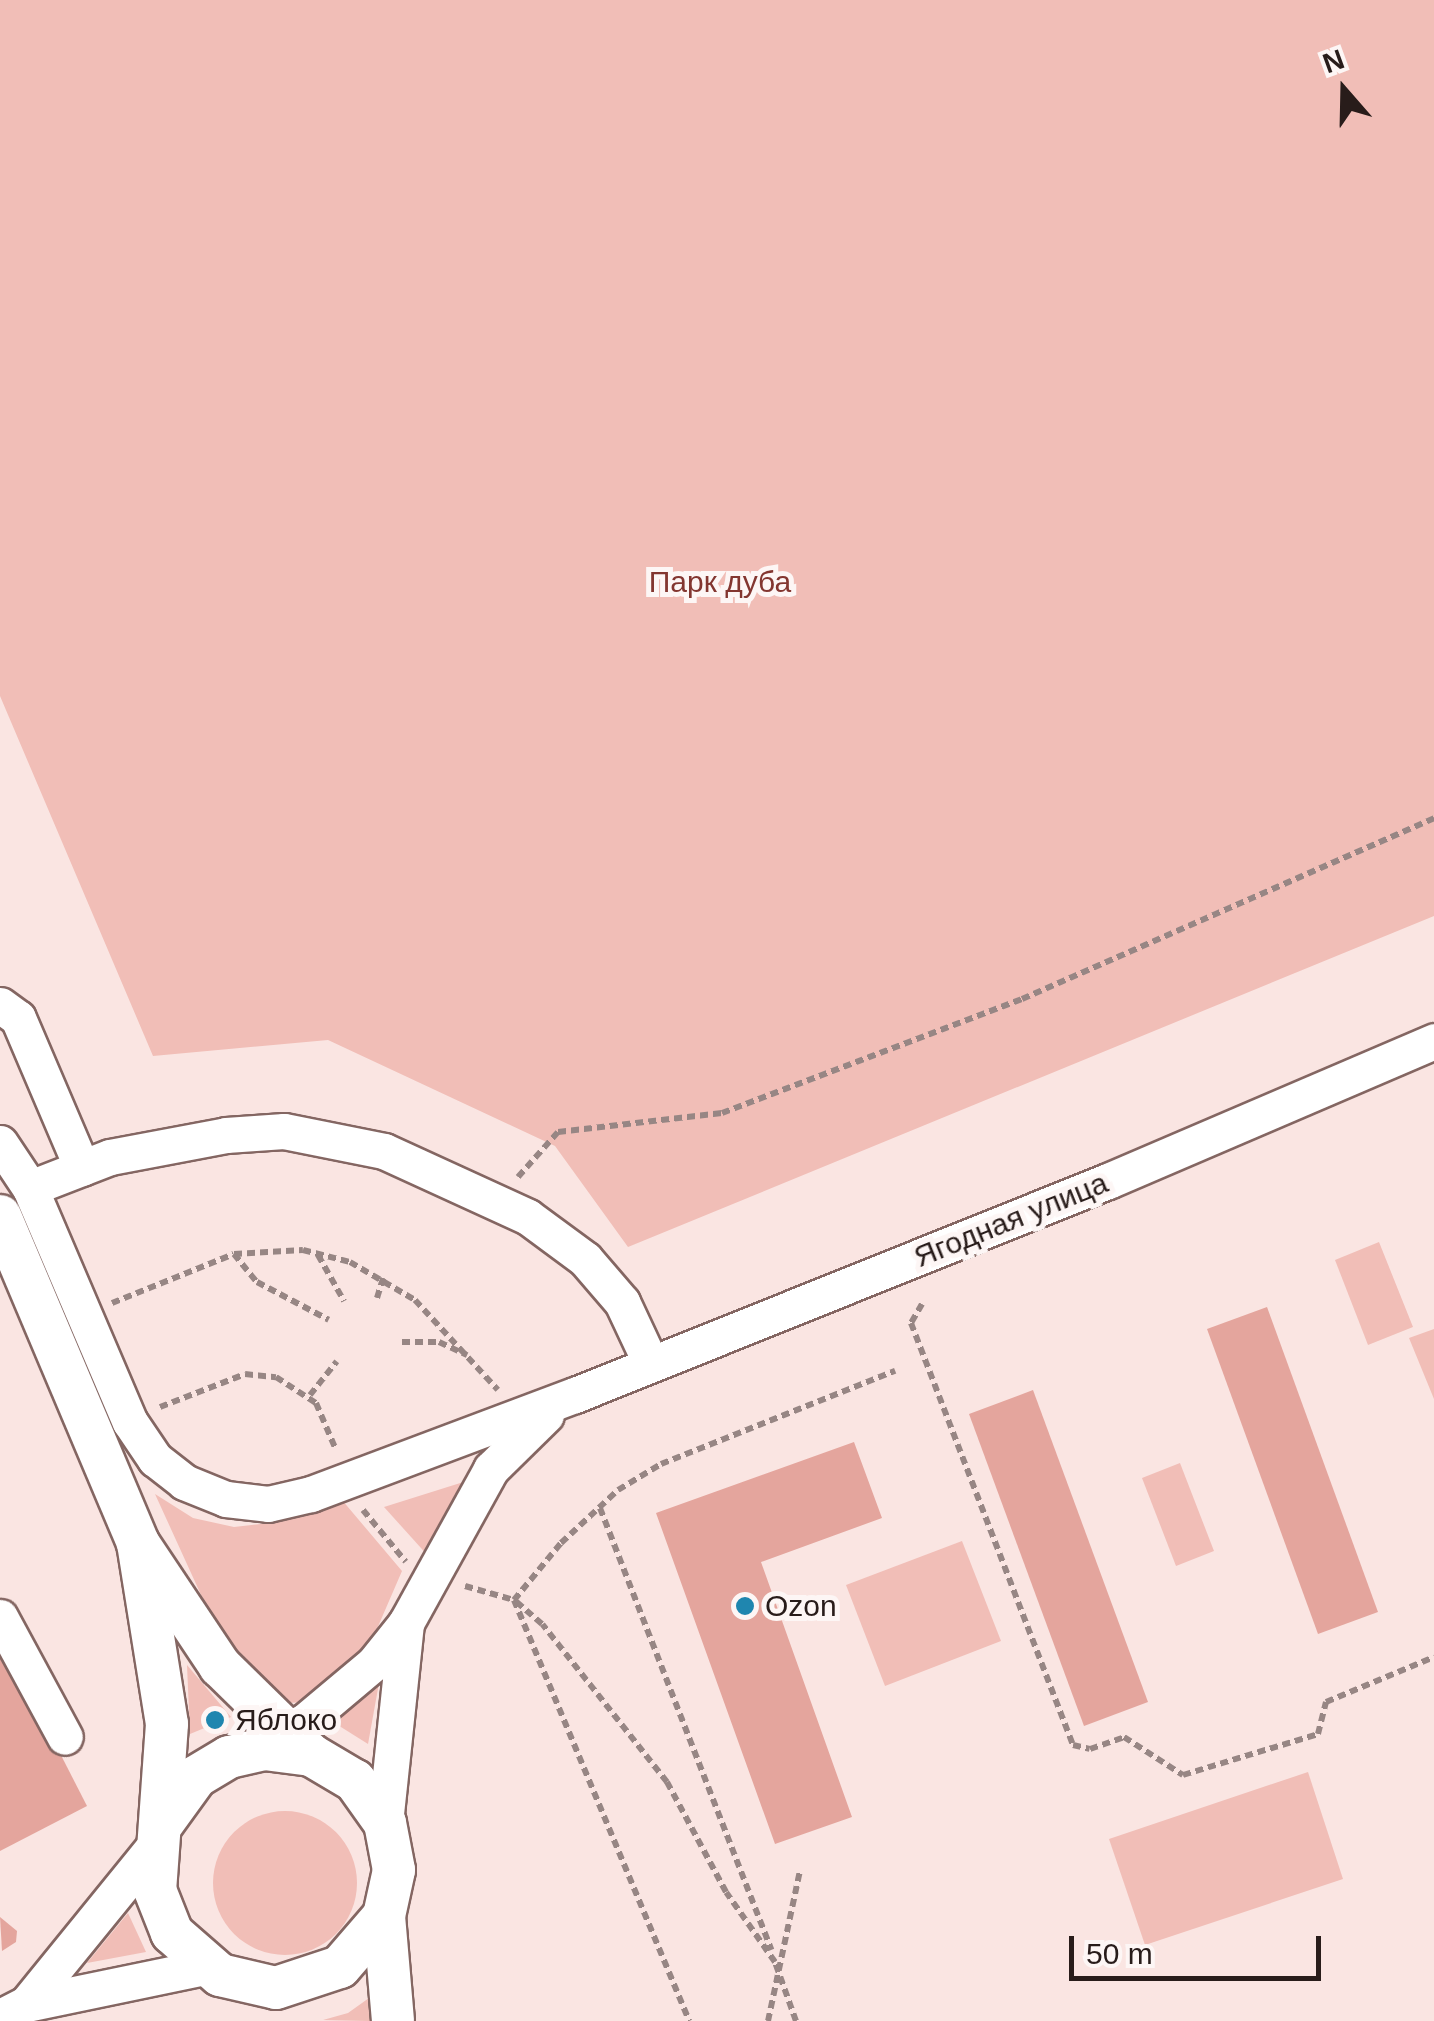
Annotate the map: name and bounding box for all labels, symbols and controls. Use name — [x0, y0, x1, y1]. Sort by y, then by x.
north arrow — [1294, 40, 1394, 140]
text: N — [1319, 43, 1348, 79]
park label: Парк дуба — [649, 564, 791, 600]
street label: Ягодная улица — [909, 1165, 1113, 1275]
place label: Ozon — [765, 1588, 837, 1624]
marker: Ozon — [734, 1595, 756, 1617]
place label: Яблоко — [235, 1702, 337, 1738]
marker: Яблоко — [204, 1709, 226, 1731]
scale bar — [1074, 1916, 1326, 1978]
text: 50 m — [1086, 1937, 1153, 1970]

